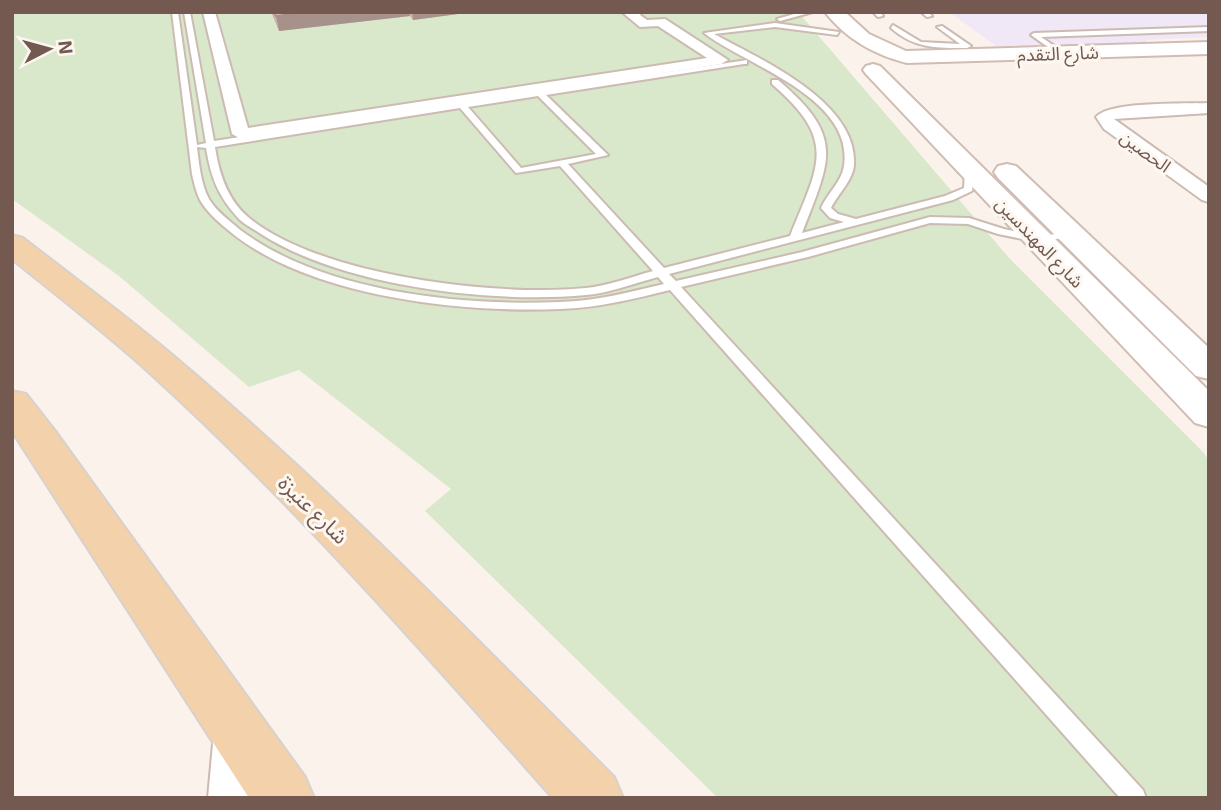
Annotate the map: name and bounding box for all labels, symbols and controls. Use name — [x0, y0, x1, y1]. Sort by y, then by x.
north arrow — [14, 14, 84, 84]
text: N — [54, 39, 79, 55]
street label: شارع التقدم — [1017, 41, 1099, 69]
street label: الحصين — [1116, 125, 1176, 178]
street label: شارع المهندسين — [988, 192, 1089, 295]
street label: شارع عنيزة — [271, 470, 354, 551]

